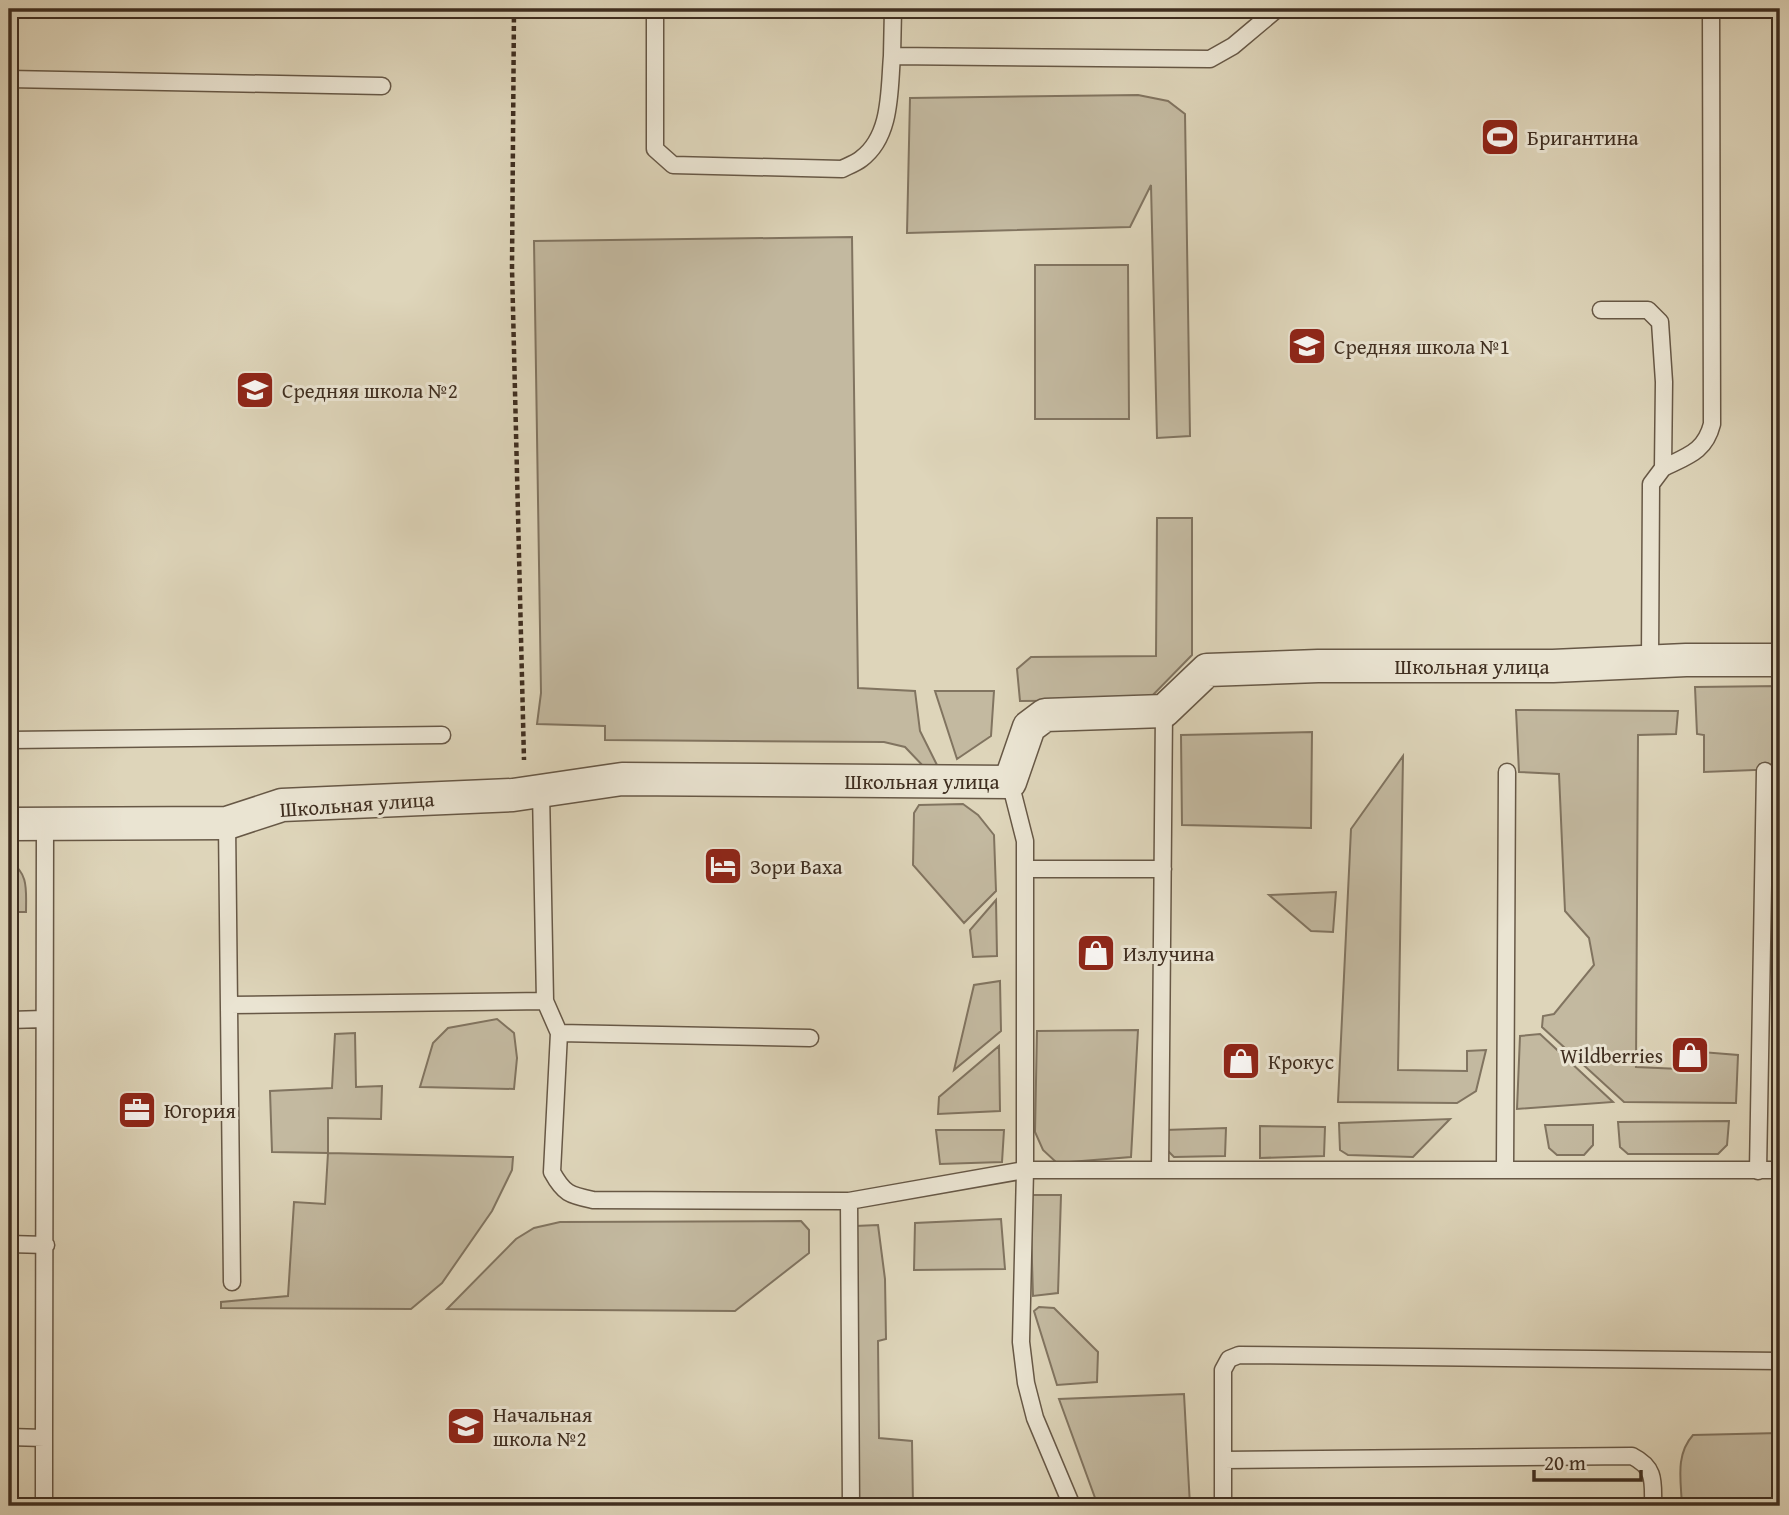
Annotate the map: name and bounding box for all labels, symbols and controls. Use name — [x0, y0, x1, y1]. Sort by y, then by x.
sports icon: Бригантина — [1479, 116, 1521, 158]
place label: Бригантина — [1527, 122, 1639, 153]
school or university icon: Средняя школа №1 — [1286, 325, 1328, 367]
place label: Средняя школа №1 — [1334, 331, 1510, 362]
school or university icon: Средняя школа №2 — [234, 369, 276, 411]
place label: Средняя школа №2 — [282, 375, 458, 406]
street label: Школьная улица — [1395, 651, 1549, 682]
street label: Школьная улица — [845, 766, 999, 797]
street label: Школьная улица — [279, 783, 435, 825]
hotel icon: Зори Ваха — [702, 845, 744, 887]
place label: Зори Ваха — [750, 851, 843, 882]
shop icon: Излучина — [1075, 932, 1117, 974]
place label: Излучина — [1123, 938, 1214, 969]
shop icon: Wildberries — [1669, 1034, 1711, 1076]
shop icon: Крокус — [1220, 1040, 1262, 1082]
place label: Wildberries — [1560, 1040, 1663, 1071]
place label: Крокус — [1268, 1046, 1334, 1077]
office icon: Югория — [116, 1089, 158, 1131]
place label: Югория — [164, 1095, 236, 1126]
place label: Начальная школа №2 — [493, 1399, 593, 1454]
school or university icon: Начальная школа №2 — [445, 1405, 487, 1447]
scale bar — [1534, 1438, 1640, 1482]
text: 20 m — [1544, 1447, 1586, 1478]

